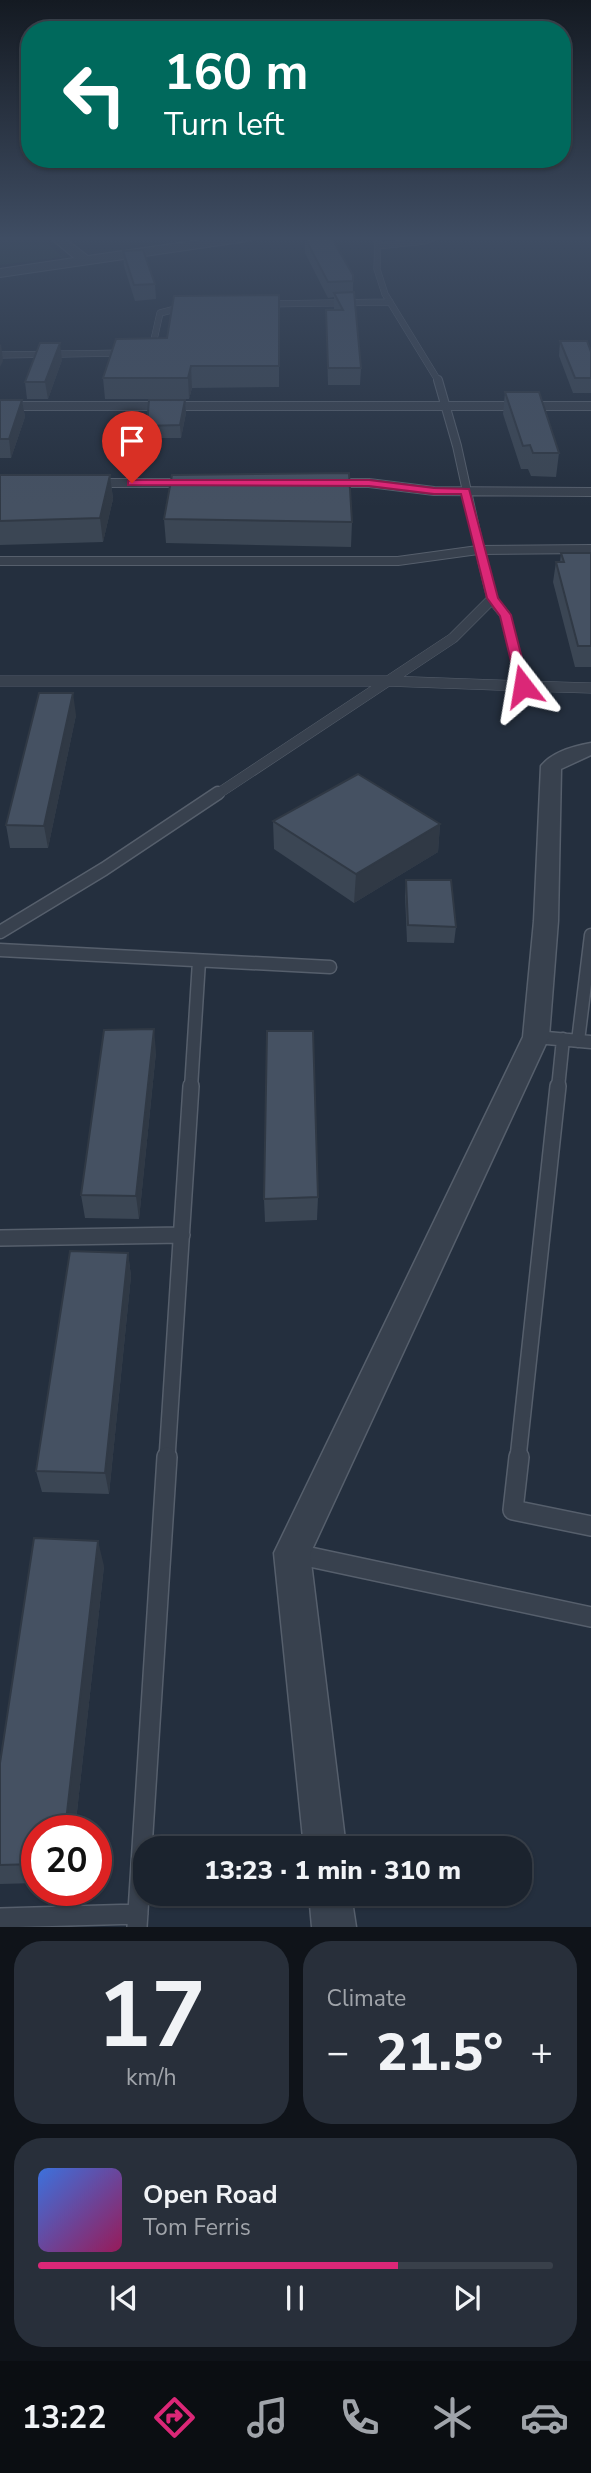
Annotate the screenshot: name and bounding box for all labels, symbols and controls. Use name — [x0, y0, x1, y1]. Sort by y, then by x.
text: 160 m — [164, 39, 308, 106]
icon: left — [49, 49, 140, 140]
text: Turn left — [164, 103, 284, 146]
pin — [102, 411, 162, 483]
icon: arrive — [113, 422, 151, 460]
position arrow — [486, 649, 560, 723]
speed limit sign: 20 — [21, 1815, 112, 1906]
text: 13:23 · 1 min · 310 m — [204, 1853, 461, 1888]
text: 17 — [97, 1954, 206, 2078]
text: Climate — [327, 1983, 406, 2014]
text: 21.5° — [376, 2017, 503, 2088]
text: − — [327, 2027, 349, 2078]
text: + — [530, 2027, 553, 2078]
text: km/h — [126, 2062, 177, 2093]
text: Open Road — [143, 2177, 278, 2212]
text: Tom Ferris — [143, 2212, 251, 2243]
icon: previous — [105, 2279, 143, 2317]
icon: pause — [276, 2279, 314, 2317]
icon: next — [448, 2279, 486, 2317]
icon: directions — [150, 2393, 199, 2442]
icon: music — [243, 2393, 292, 2442]
icon: phone — [335, 2393, 384, 2442]
icon: climate — [428, 2393, 477, 2442]
icon: car — [520, 2393, 569, 2442]
text: 13:22 — [22, 2396, 107, 2439]

